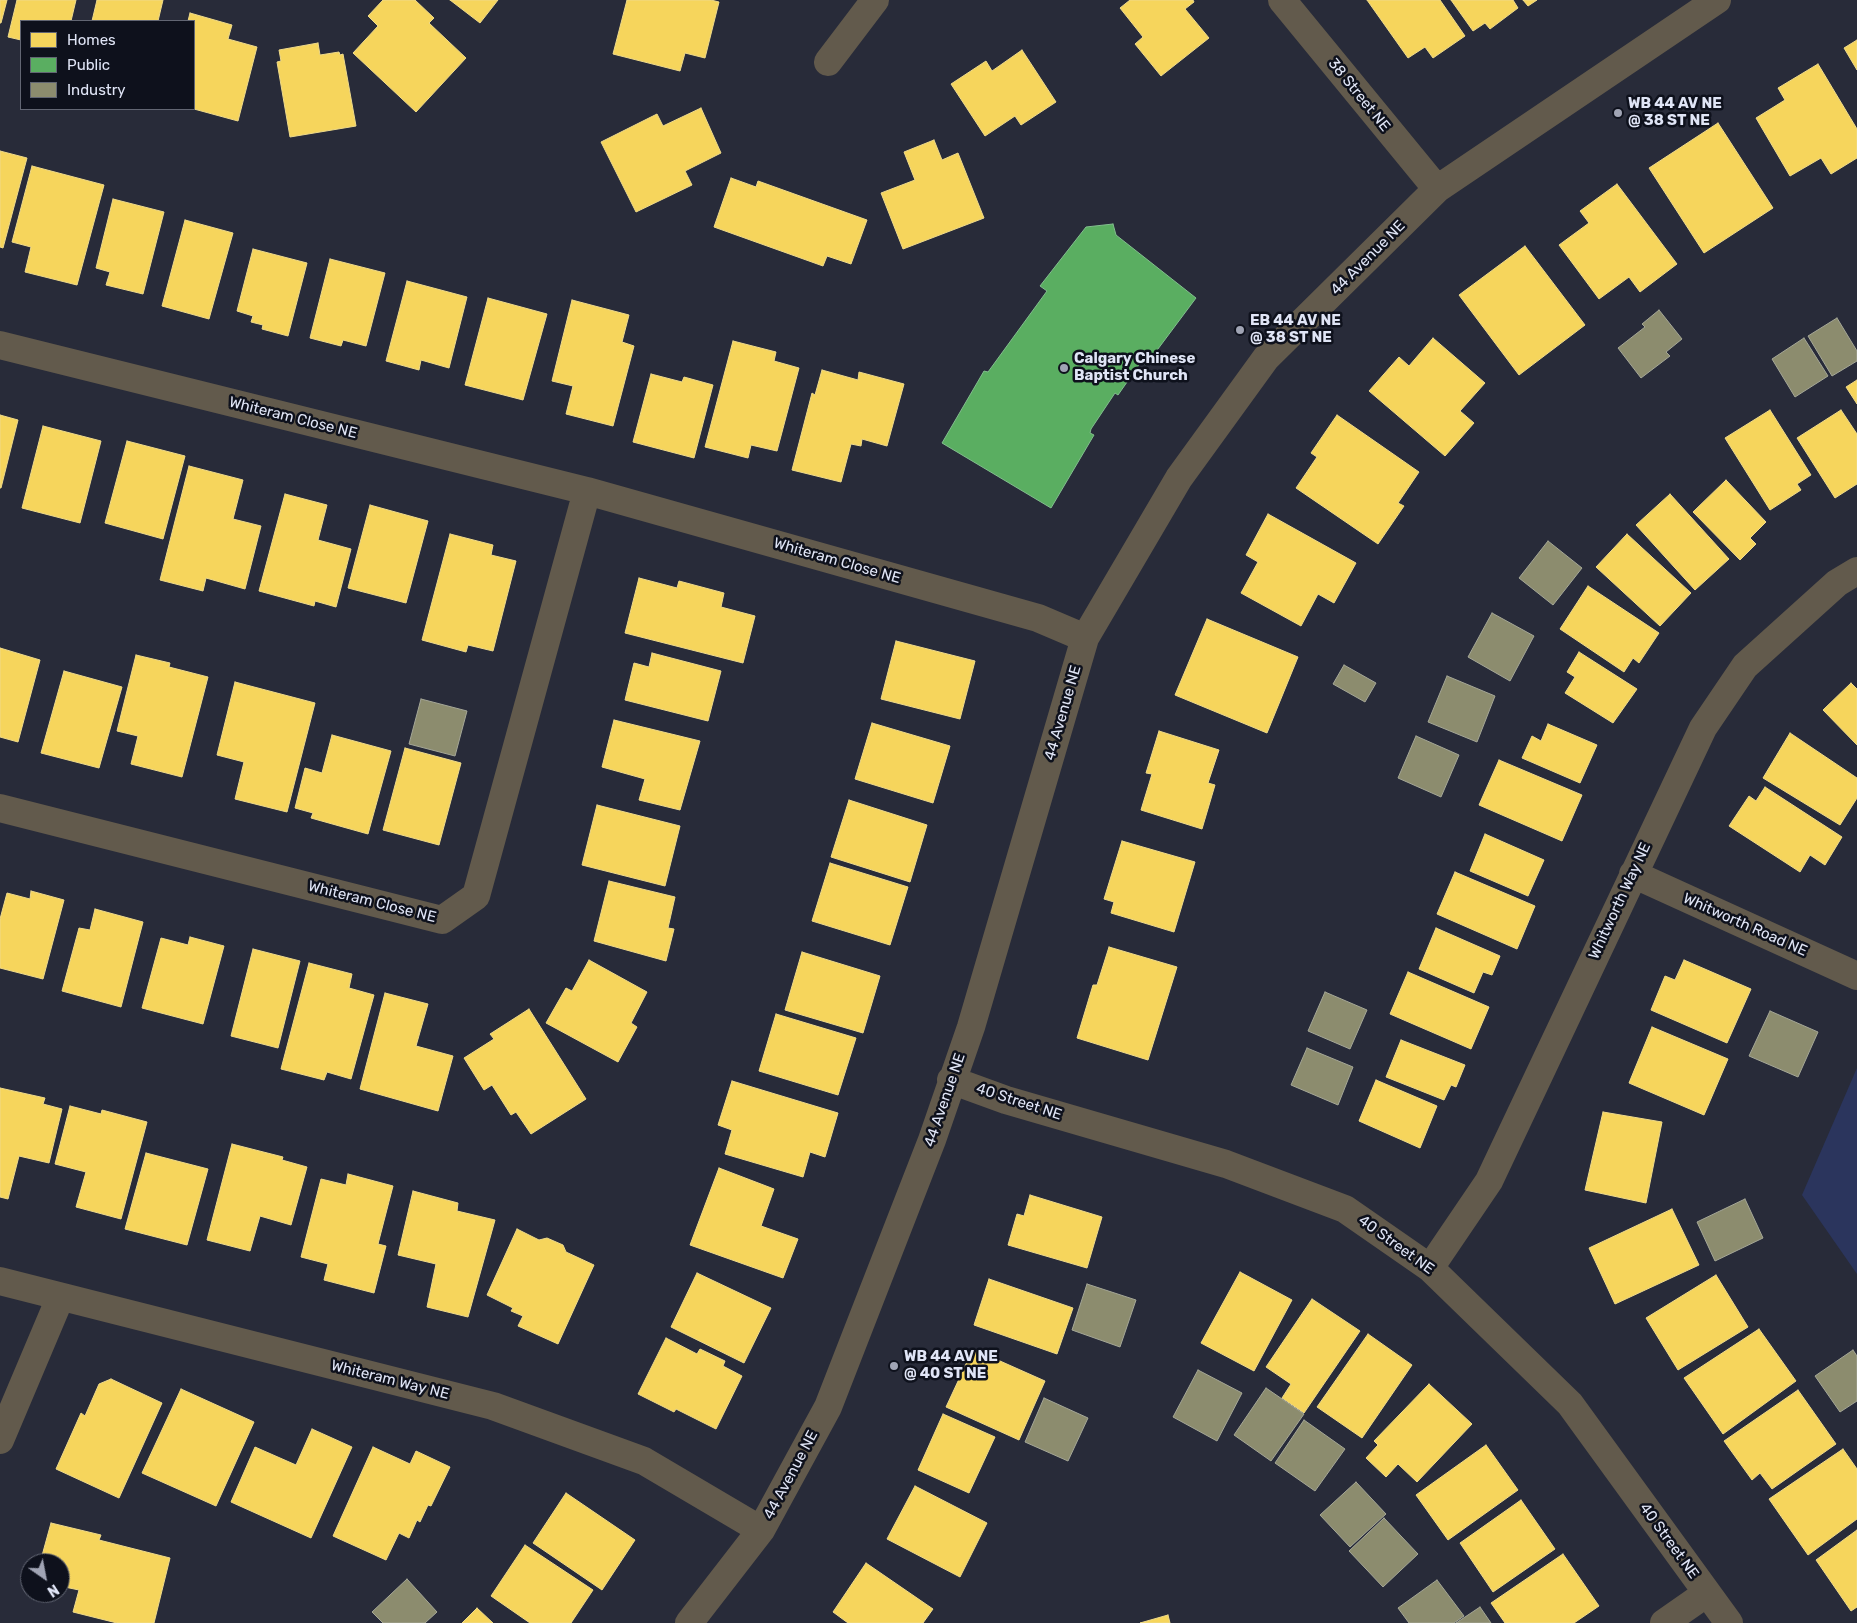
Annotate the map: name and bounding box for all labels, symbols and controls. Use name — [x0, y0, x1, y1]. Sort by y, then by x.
legend — [20, 20, 195, 110]
text: Homes — [67, 31, 116, 49]
street label: 38 Street NE — [1324, 55, 1394, 135]
text: Public — [67, 56, 110, 74]
text: Industry — [67, 81, 126, 99]
place label: WB 44 AV NE @ 38 ST NE — [1628, 95, 1722, 130]
marker: WB 44 AV NE @ 38 ST NE — [1612, 107, 1624, 119]
street label: 44 Avenue NE — [1327, 217, 1409, 299]
place label: EB 44 AV NE @ 38 ST NE — [1250, 312, 1341, 347]
marker: EB 44 AV NE @ 38 ST NE — [1234, 324, 1246, 336]
place label: Calgary Chinese Baptist Church — [1074, 350, 1195, 385]
marker: Calgary Chinese Baptist Church — [1058, 362, 1070, 374]
street label: Whiteram Close NE — [227, 393, 359, 443]
street label: Whiteram Close NE — [771, 534, 903, 588]
street label: 44 Avenue NE — [1041, 663, 1085, 763]
street label: Whitworth Way NE — [1585, 840, 1655, 962]
street label: Whiteram Close NE — [306, 877, 438, 927]
street label: Whitworth Road NE — [1680, 889, 1810, 961]
street label: 44 Avenue NE — [921, 1051, 969, 1149]
street label: 40 Street NE — [974, 1080, 1064, 1124]
street label: 40 Street NE — [1355, 1212, 1437, 1278]
place label: WB 44 AV NE @ 40 ST NE — [904, 1348, 998, 1383]
street label: Whiteram Way NE — [329, 1357, 451, 1403]
marker: WB 44 AV NE @ 40 ST NE — [888, 1360, 900, 1372]
street label: 44 Avenue NE — [760, 1427, 822, 1523]
street label: 40 Street NE — [1636, 1500, 1702, 1582]
north arrow — [20, 1553, 70, 1603]
text: N — [44, 1580, 62, 1600]

